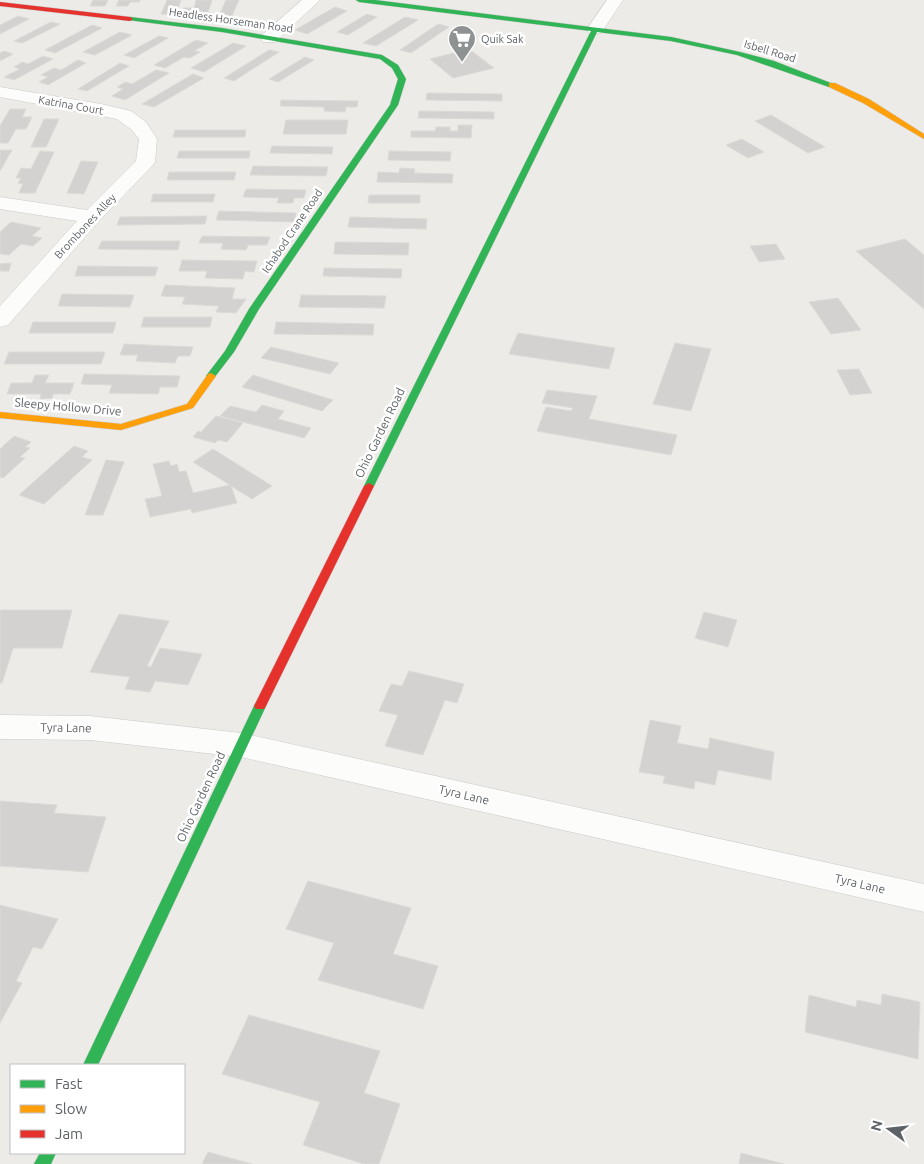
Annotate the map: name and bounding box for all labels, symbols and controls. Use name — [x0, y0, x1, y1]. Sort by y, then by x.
street label: Headless Horseman Road — [168, 5, 294, 35]
supermarket icon: Quik Sak — [447, 24, 477, 63]
place label: Quik Sak — [481, 33, 524, 45]
street label: Isbell Road — [743, 37, 797, 65]
street label: Katrina Court — [38, 93, 105, 117]
street label: Ichabod Crane Road — [259, 187, 325, 275]
street label: Brombones Alley — [52, 191, 118, 261]
street label: Ohio Garden Road — [352, 386, 407, 480]
street label: Sleepy Hollow Drive — [14, 395, 122, 418]
street label: Tyra Lane — [40, 721, 92, 734]
street label: Ohio Garden Road — [174, 749, 227, 844]
street label: Tyra Lane — [438, 782, 491, 807]
street label: Tyra Lane — [834, 871, 887, 896]
legend — [10, 1064, 185, 1154]
text: Fast — [55, 1075, 83, 1092]
text: Slow — [55, 1100, 88, 1117]
north arrow — [864, 1104, 914, 1154]
text: N — [867, 1119, 886, 1133]
text: Jam — [55, 1125, 83, 1142]

